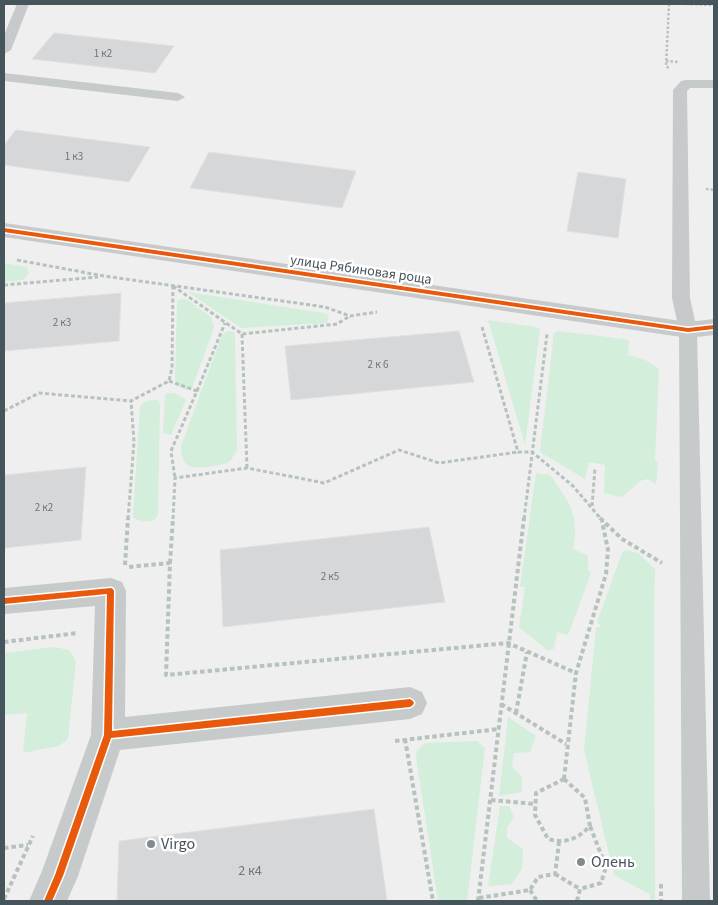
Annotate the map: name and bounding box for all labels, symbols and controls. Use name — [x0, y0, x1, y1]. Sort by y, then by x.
house number: 1 к2 — [94, 46, 112, 61]
house number: 1 к3 — [65, 149, 83, 164]
street label: улица Рябиновая роща — [289, 250, 433, 290]
house number: 2 к3 — [53, 315, 71, 330]
house number: 2 к 6 — [368, 357, 389, 372]
house number: 2 к2 — [35, 500, 53, 515]
house number: 2 к5 — [321, 569, 339, 584]
place label: Virgo — [161, 833, 195, 855]
marker: Virgo — [145, 838, 157, 850]
place label: Олень — [591, 851, 635, 873]
marker: Олень — [575, 856, 587, 868]
house number: 2 к4 — [238, 861, 262, 881]

